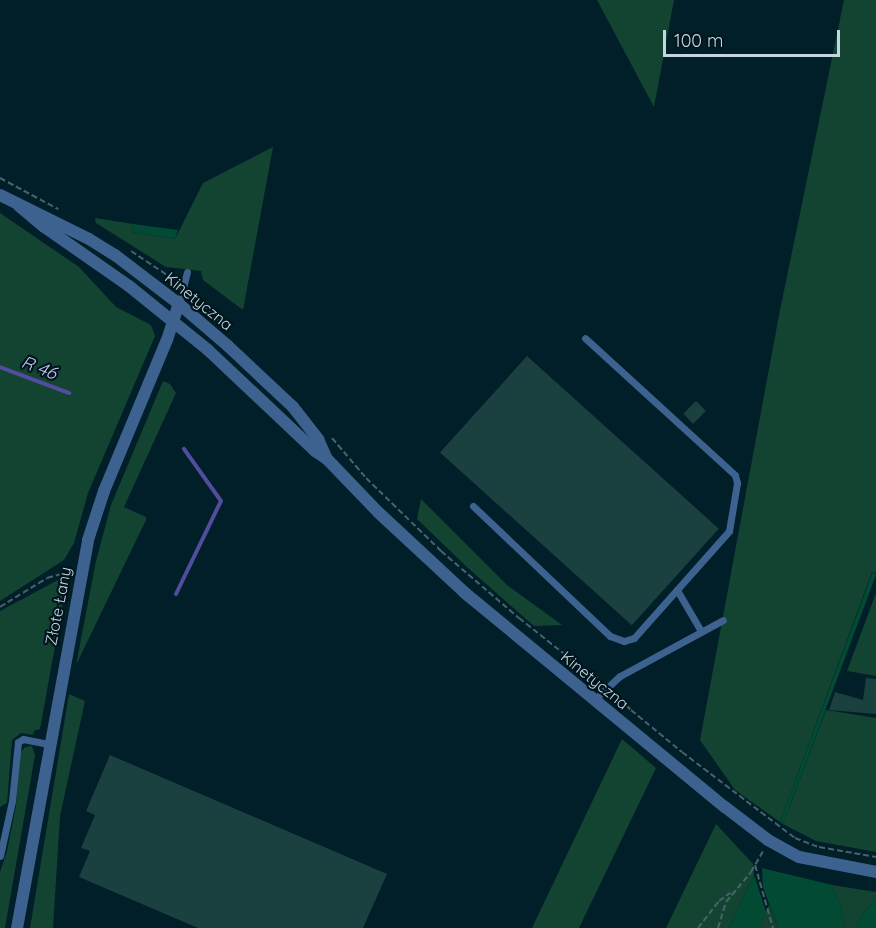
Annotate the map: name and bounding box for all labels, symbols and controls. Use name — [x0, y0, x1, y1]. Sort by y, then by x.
scale bar — [666, 18, 843, 56]
text: 100 m — [674, 29, 723, 52]
street label: Kinetyczna — [161, 268, 237, 334]
water label: R 46 — [18, 351, 60, 385]
street label: Złote Łany — [41, 565, 75, 647]
street label: Kinetyczna — [557, 647, 633, 713]

